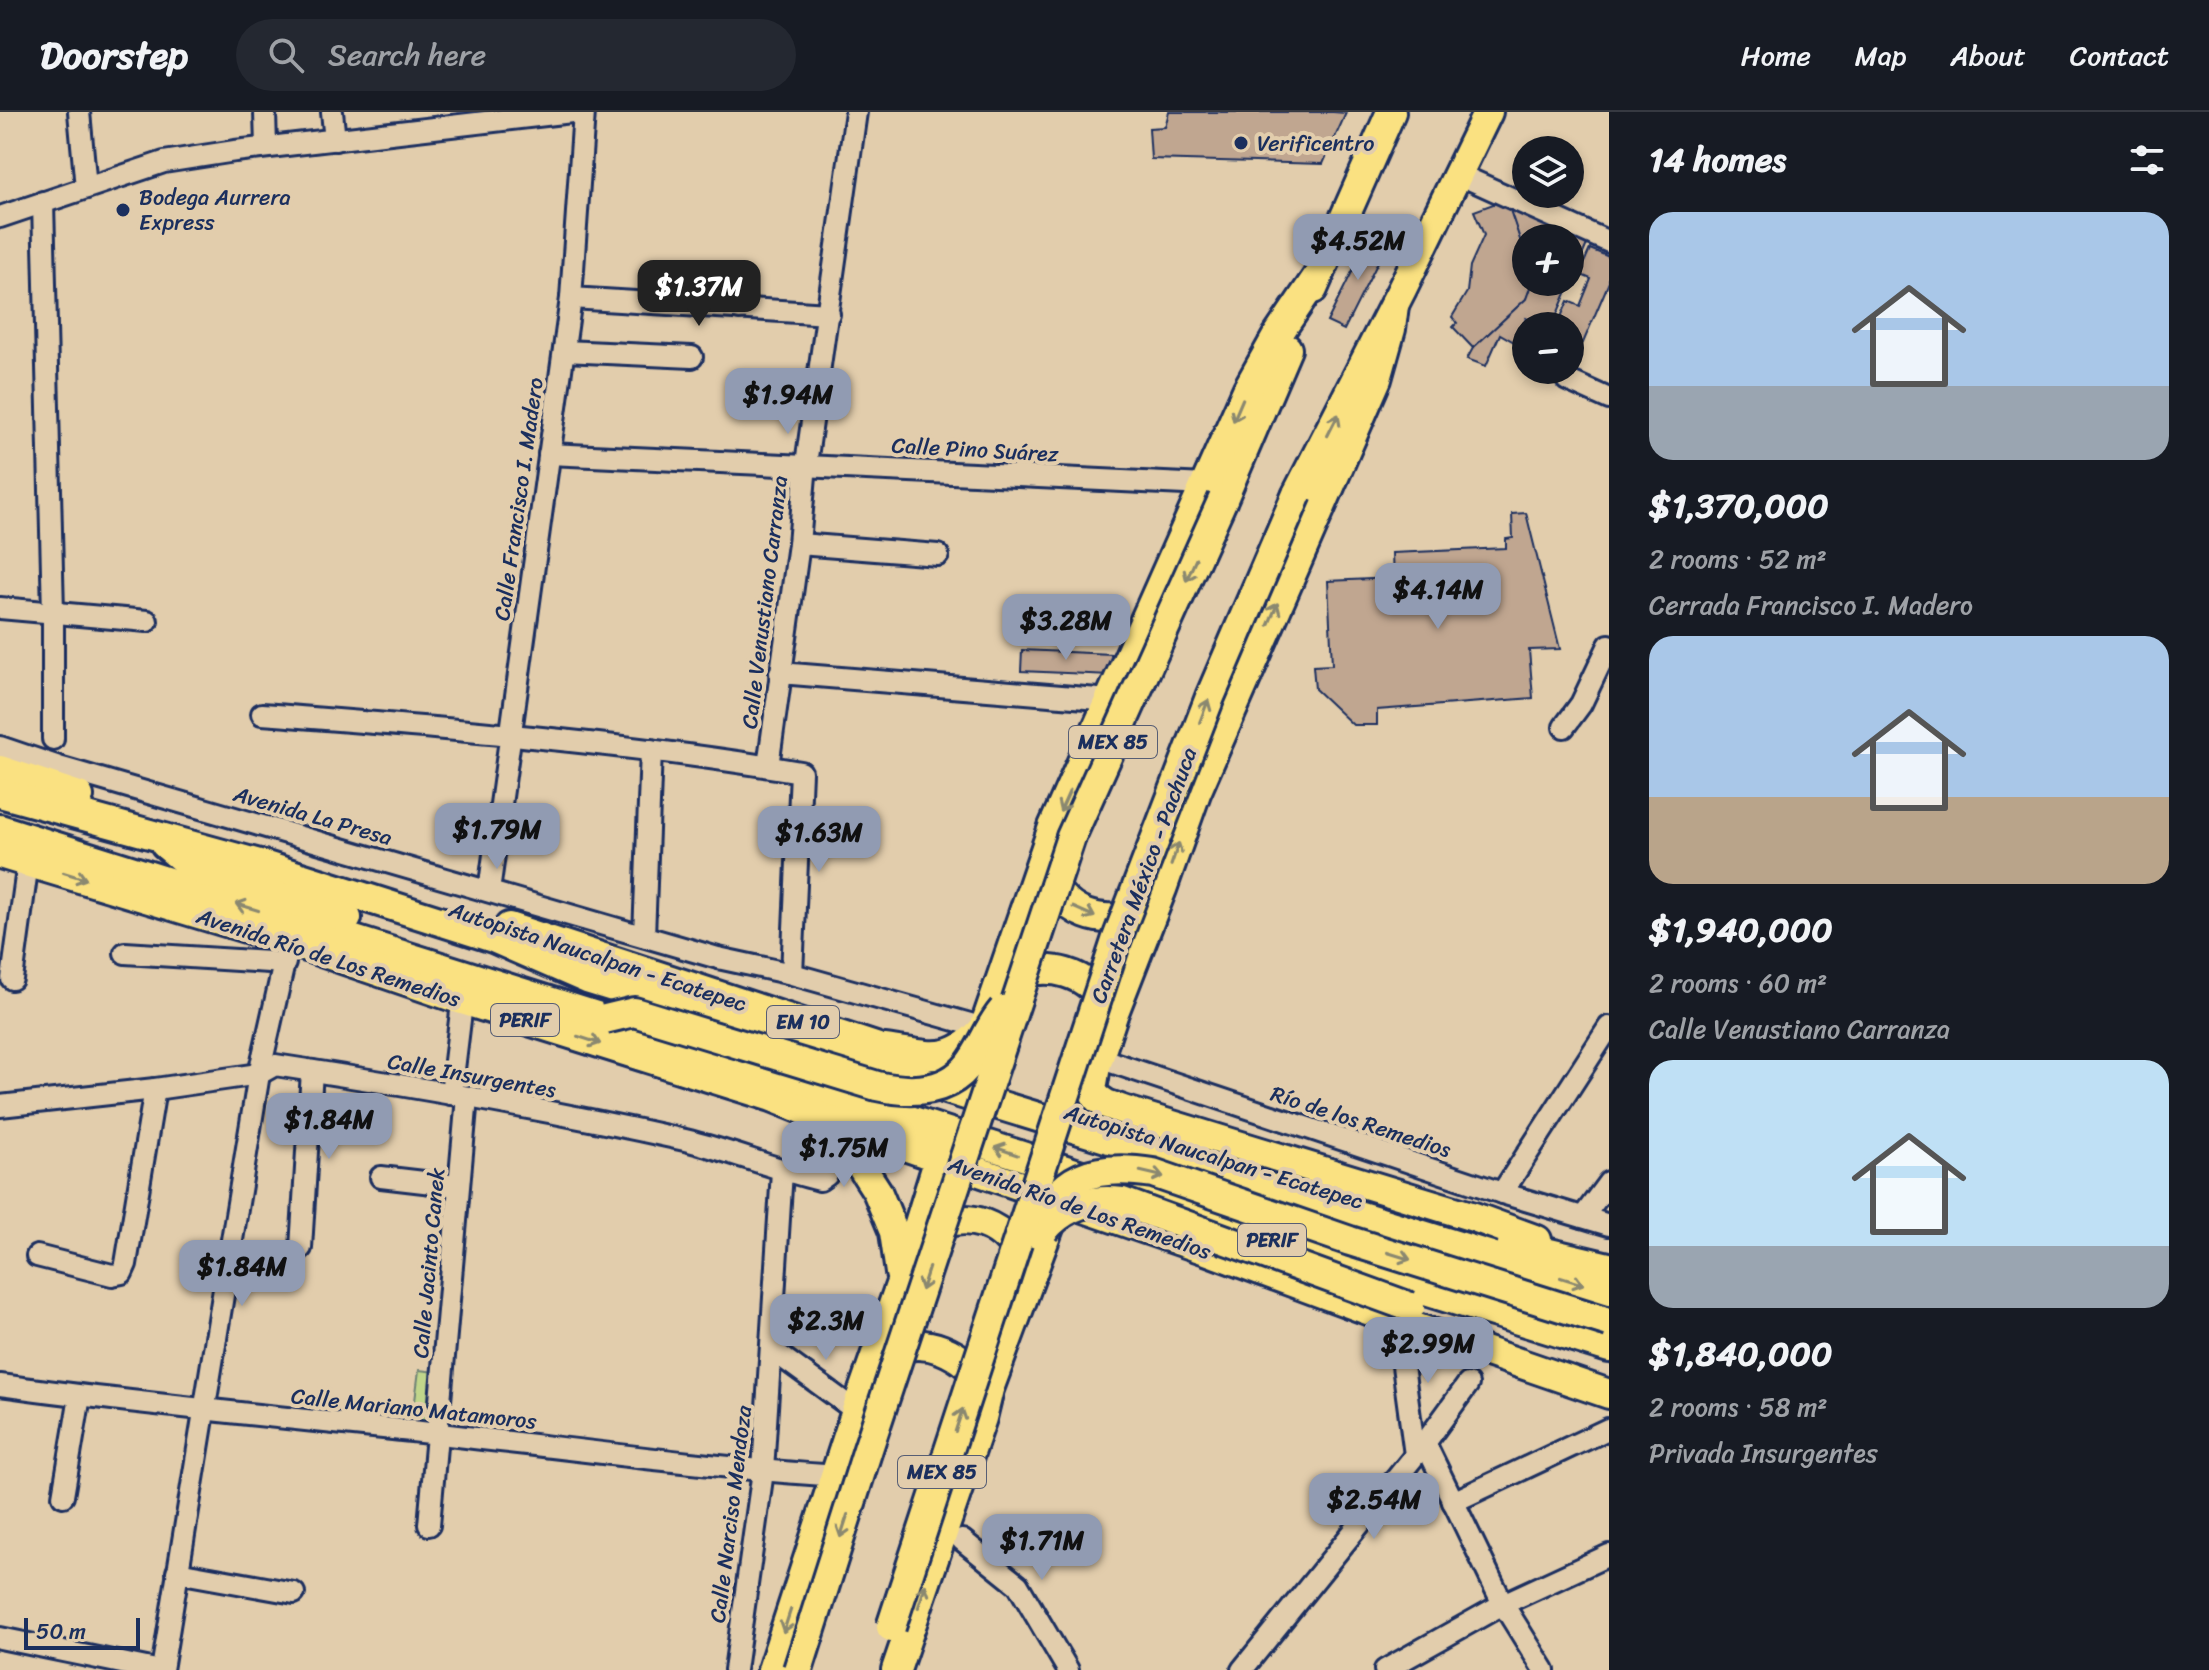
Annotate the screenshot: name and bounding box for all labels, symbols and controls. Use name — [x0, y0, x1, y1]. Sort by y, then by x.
search box — [236, 19, 796, 91]
text: Doorstep — [40, 22, 188, 89]
text: Search here — [328, 28, 486, 82]
text: Home — [1741, 31, 1811, 80]
text: Map — [1855, 31, 1906, 80]
text: About — [1950, 31, 2026, 80]
text: Contact — [2070, 31, 2169, 80]
icon: search — [264, 33, 308, 77]
place label: Verificentro — [1257, 124, 1374, 163]
text: 14 homes — [1649, 130, 1786, 190]
marker: Verificentro — [1232, 134, 1250, 152]
map controls — [1512, 136, 1584, 384]
button: layers — [1512, 136, 1584, 208]
icon: filters — [2125, 138, 2169, 182]
place label: Bodega Aurrera Express — [139, 178, 290, 242]
marker: Bodega Aurrera Express — [114, 201, 132, 219]
pin: $4.52M — [1293, 214, 1423, 282]
text: $4.52M — [1311, 217, 1405, 263]
button: + — [1512, 224, 1584, 296]
pin: $1.37M — [634, 260, 764, 328]
text: $1.37M — [656, 263, 742, 309]
icon: home — [1837, 264, 1981, 408]
button: − — [1512, 312, 1584, 384]
pin: $1.94M — [723, 368, 853, 436]
text: $1.94M — [743, 371, 833, 417]
street label: Calle Francisco I. Madero — [482, 375, 555, 623]
one-way arrow — [1230, 397, 1245, 422]
one-way arrow — [1325, 413, 1341, 437]
street label: Calle Pino Suárez — [891, 426, 1060, 473]
street label: Calle Venustiano Carranza — [730, 473, 799, 731]
text: $1,370,000 — [1649, 476, 1829, 536]
text: 2 rooms · 52 m² — [1649, 536, 1827, 582]
one-way arrow — [1182, 557, 1197, 582]
pin: $4.14M — [1373, 563, 1503, 631]
text: $4.14M — [1393, 566, 1483, 612]
text: Cerrada Francisco I. Madero — [1649, 582, 1973, 628]
pin: $3.28M — [1001, 594, 1131, 662]
text: $3.28M — [1020, 597, 1112, 643]
one-way arrow — [1267, 602, 1282, 627]
icon: home — [1837, 688, 1981, 832]
one-way arrow — [1198, 699, 1212, 724]
road number: MEX 85 — [1069, 726, 1157, 758]
street label: Carretera México - Pachuca — [1079, 742, 1208, 1009]
street label: Avenida La Presa — [228, 774, 397, 857]
one-way arrow — [1056, 788, 1071, 813]
pin: $1.79M — [432, 803, 562, 871]
text: $1.79M — [453, 806, 541, 852]
pin: $1.63M — [754, 806, 884, 874]
text: $1.63M — [776, 809, 862, 855]
one-way arrow — [1168, 842, 1183, 867]
one-way arrow — [62, 870, 87, 885]
street label: Autopista Naucalpan - Ecatepec — [443, 890, 752, 1023]
street label: Avenida Río de Los Remedios — [191, 896, 467, 1019]
one-way arrow — [235, 899, 260, 913]
text: $1,940,000 — [1649, 900, 1833, 960]
one-way arrow — [1072, 905, 1096, 920]
text: 2 rooms · 60 m² — [1649, 960, 1827, 1006]
road number: PERIF — [491, 1004, 559, 1036]
road number: EM 10 — [767, 1006, 839, 1038]
text: Calle Venustiano Carranza — [1649, 1006, 1950, 1052]
one-way arrow — [576, 1033, 602, 1048]
street label: Calle Insurgentes — [385, 1042, 559, 1109]
street label: Río de los Remedios — [1266, 1074, 1456, 1169]
street label: Autopista Naucalpan - Ecatepec — [1058, 1092, 1368, 1221]
pin: $1.84M — [264, 1093, 394, 1161]
text: $1.84M — [284, 1096, 374, 1142]
icon: home — [1837, 1112, 1981, 1256]
pin: $1.75M — [779, 1121, 909, 1189]
text: $1.75M — [800, 1124, 888, 1170]
one-way arrow — [994, 1143, 1019, 1158]
street label: Avenida Río de Los Remedios — [942, 1144, 1217, 1271]
street label: Calle Jacinto Canek — [401, 1166, 456, 1360]
one-way arrow — [1139, 1167, 1165, 1182]
road number: PERIF — [1238, 1224, 1306, 1256]
pin: $1.84M — [177, 1240, 307, 1308]
text: $1.84M — [197, 1243, 287, 1289]
one-way arrow — [1386, 1250, 1411, 1265]
one-way arrow — [917, 1265, 932, 1291]
one-way arrow — [1558, 1274, 1584, 1289]
pin: $2.3M — [770, 1294, 882, 1362]
text: $2.3M — [788, 1297, 864, 1343]
pin: $2.99M — [1363, 1317, 1493, 1385]
text: $2.99M — [1381, 1320, 1475, 1366]
text: $1,840,000 — [1649, 1324, 1832, 1384]
street label: Calle Mariano Matamoros — [289, 1376, 539, 1441]
text: 2 rooms · 58 m² — [1649, 1384, 1827, 1430]
street label: Calle Narciso Mendoza — [698, 1402, 763, 1625]
one-way arrow — [952, 1408, 967, 1433]
text: Privada Insurgentes — [1649, 1430, 1878, 1476]
road number: MEX 85 — [898, 1456, 986, 1488]
pin: $2.54M — [1309, 1473, 1439, 1541]
text: $2.54M — [1327, 1476, 1421, 1522]
one-way arrow — [836, 1512, 851, 1538]
pin: $1.71M — [977, 1514, 1107, 1582]
text: $1.71M — [1000, 1517, 1084, 1563]
one-way arrow — [915, 1584, 930, 1610]
one-way arrow — [779, 1609, 794, 1634]
text: 50 m — [36, 1612, 86, 1651]
scale bar — [24, 1614, 140, 1650]

